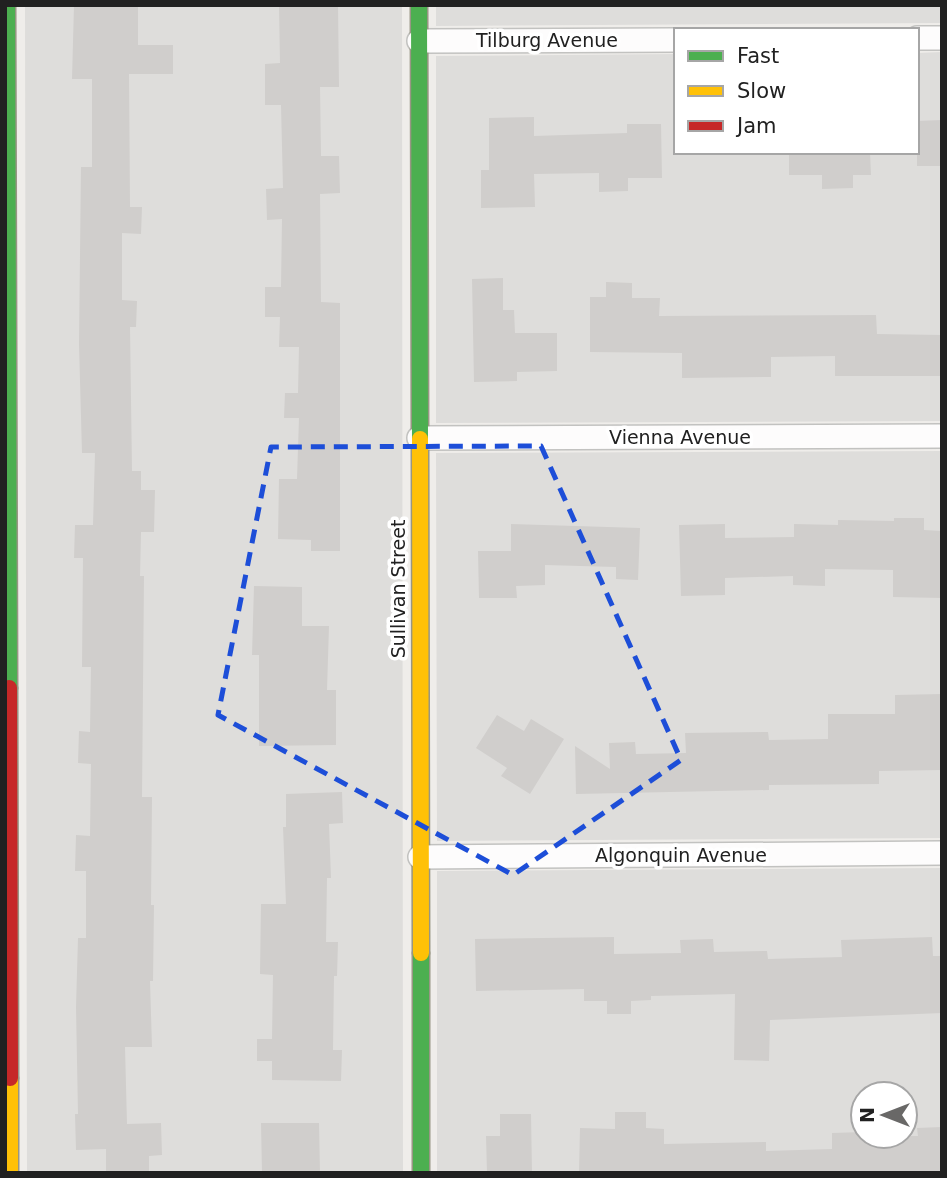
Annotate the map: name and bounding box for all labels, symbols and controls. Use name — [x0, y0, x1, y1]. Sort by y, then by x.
legend — [674, 28, 919, 154]
street label: Tilburg Avenue — [475, 29, 618, 51]
text: Fast — [737, 44, 779, 68]
text: Slow — [737, 79, 786, 103]
text: Jam — [735, 114, 777, 138]
street label: Vienna Avenue — [609, 426, 751, 448]
street label: Sullivan Street — [387, 520, 409, 658]
street label: Algonquin Avenue — [595, 844, 767, 866]
north arrow — [849, 1080, 919, 1150]
text: N — [856, 1107, 878, 1123]

